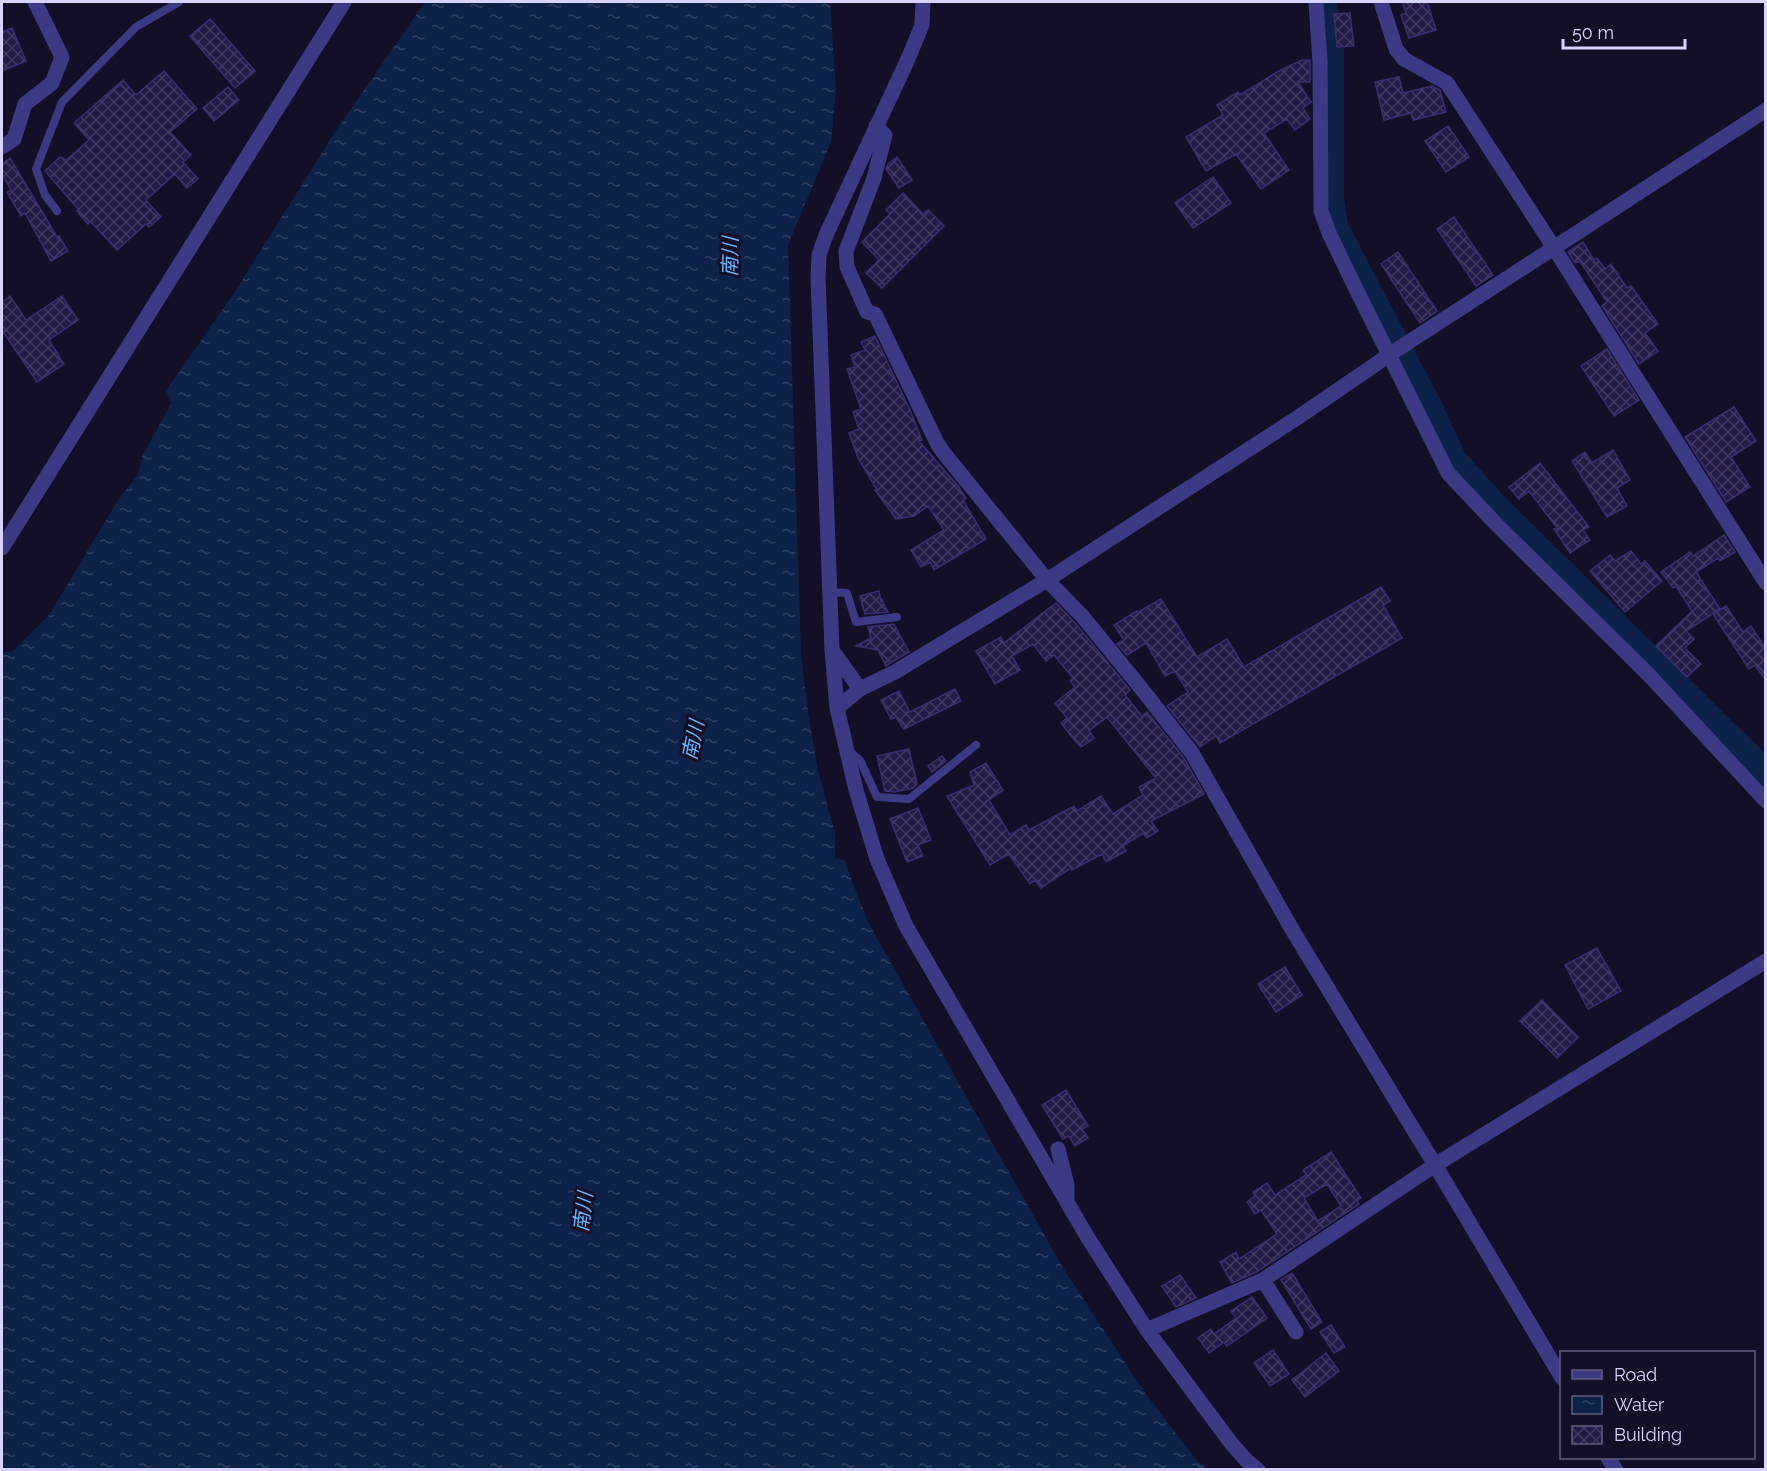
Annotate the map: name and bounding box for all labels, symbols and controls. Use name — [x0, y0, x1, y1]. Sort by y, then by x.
scale bar — [1563, 12, 1684, 50]
text: 50 m — [1572, 22, 1614, 43]
water label: 南川 — [718, 235, 742, 277]
water label: 南川 — [677, 716, 709, 762]
water label: 南川 — [569, 1189, 598, 1233]
legend — [1560, 1351, 1755, 1459]
text: Road — [1614, 1364, 1657, 1385]
text: Water — [1614, 1394, 1665, 1415]
text: Building — [1614, 1424, 1682, 1445]

